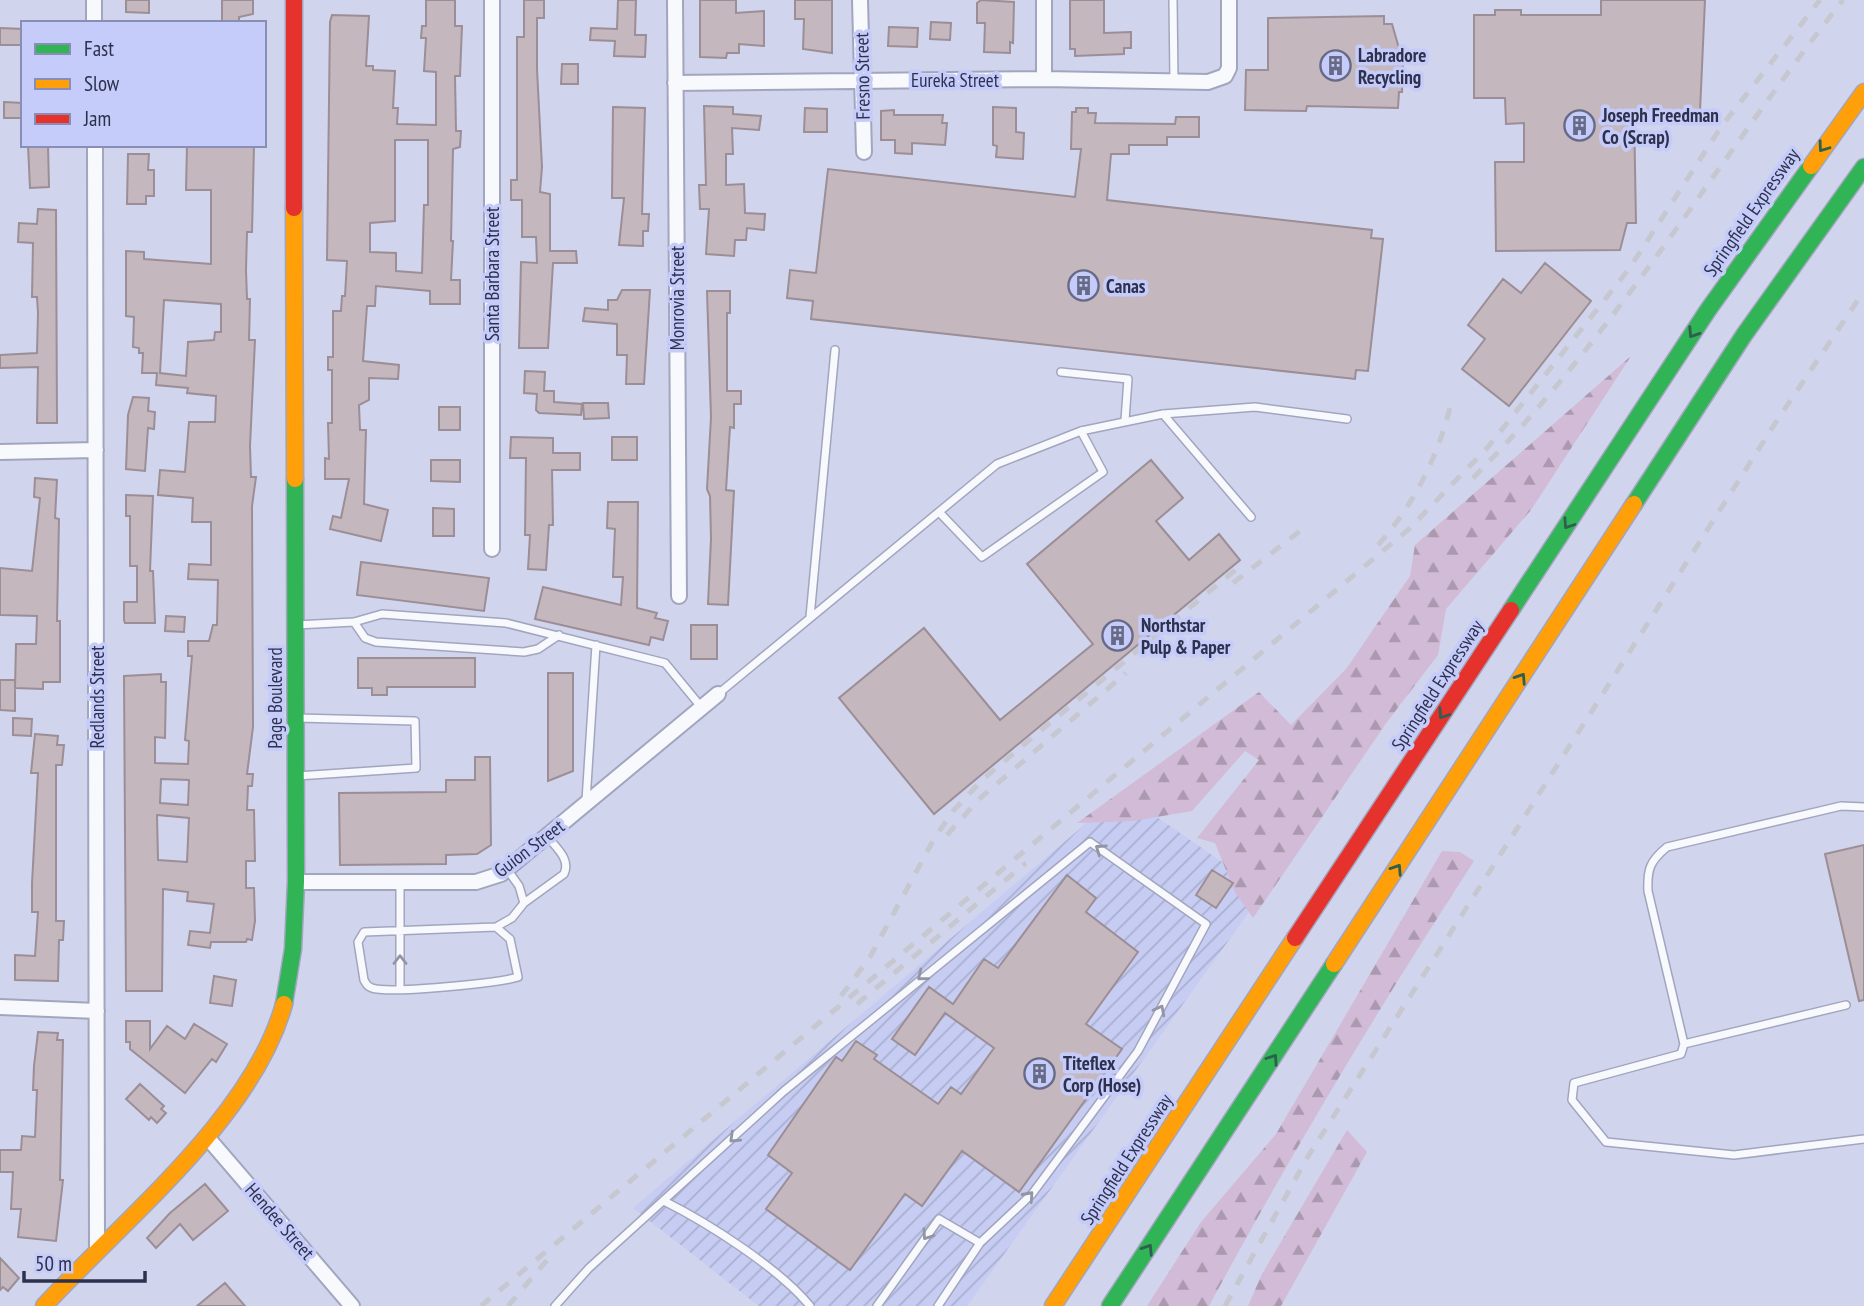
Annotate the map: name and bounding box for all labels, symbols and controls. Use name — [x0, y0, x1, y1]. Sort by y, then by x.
legend — [21, 21, 266, 147]
street label: Fresno Street — [849, 31, 875, 120]
text: Fast — [84, 35, 114, 62]
place label: Labradore Recycling — [1358, 43, 1426, 89]
building icon: Labradore Recycling — [1318, 49, 1352, 83]
street label: Eureka Street — [911, 68, 1000, 92]
text: Slow — [84, 70, 120, 97]
place label: Joseph Freedman Co (Scrap) — [1601, 103, 1719, 149]
text: Jam — [83, 105, 111, 132]
building icon: Joseph Freedman Co (Scrap) — [1562, 109, 1596, 143]
one-way arrow — [1819, 139, 1831, 152]
street label: Springfield Expressway — [1698, 142, 1805, 281]
street label: Santa Barbara Street — [480, 206, 504, 341]
street label: Monrovia Street — [665, 245, 689, 350]
building icon: Canas — [1066, 269, 1100, 303]
place label: Canas — [1106, 274, 1146, 298]
one-way arrow — [1688, 326, 1701, 339]
one-way arrow — [1563, 516, 1576, 529]
place label: Northstar Pulp & Paper — [1141, 613, 1231, 659]
street label: Springfield Expressway — [1386, 614, 1489, 755]
building icon: Northstar Pulp & Paper — [1101, 619, 1135, 653]
street label: Redlands Street — [85, 645, 109, 748]
street label: Page Boulevard — [263, 647, 287, 749]
one-way arrow — [1513, 673, 1526, 686]
one-way arrow — [1439, 706, 1452, 719]
street label: Guion Street — [489, 813, 569, 882]
one-way arrow — [1095, 845, 1108, 857]
one-way arrow — [1389, 864, 1402, 877]
one-way arrow — [392, 954, 408, 965]
one-way arrow — [918, 968, 931, 980]
one-way arrow — [1151, 1005, 1165, 1017]
place label: Titeflex Corp (Hose) — [1063, 1051, 1141, 1097]
one-way arrow — [1265, 1054, 1277, 1067]
building icon: Titeflex Corp (Hose) — [1023, 1057, 1057, 1091]
street label: Springfield Expressway — [1075, 1088, 1178, 1229]
one-way arrow — [729, 1129, 742, 1142]
street label: Hendee Street — [240, 1178, 320, 1265]
one-way arrow — [1021, 1191, 1033, 1204]
one-way arrow — [923, 1227, 935, 1240]
scale bar — [24, 1240, 145, 1284]
one-way arrow — [1139, 1244, 1152, 1257]
text: 50 m — [35, 1250, 72, 1277]

